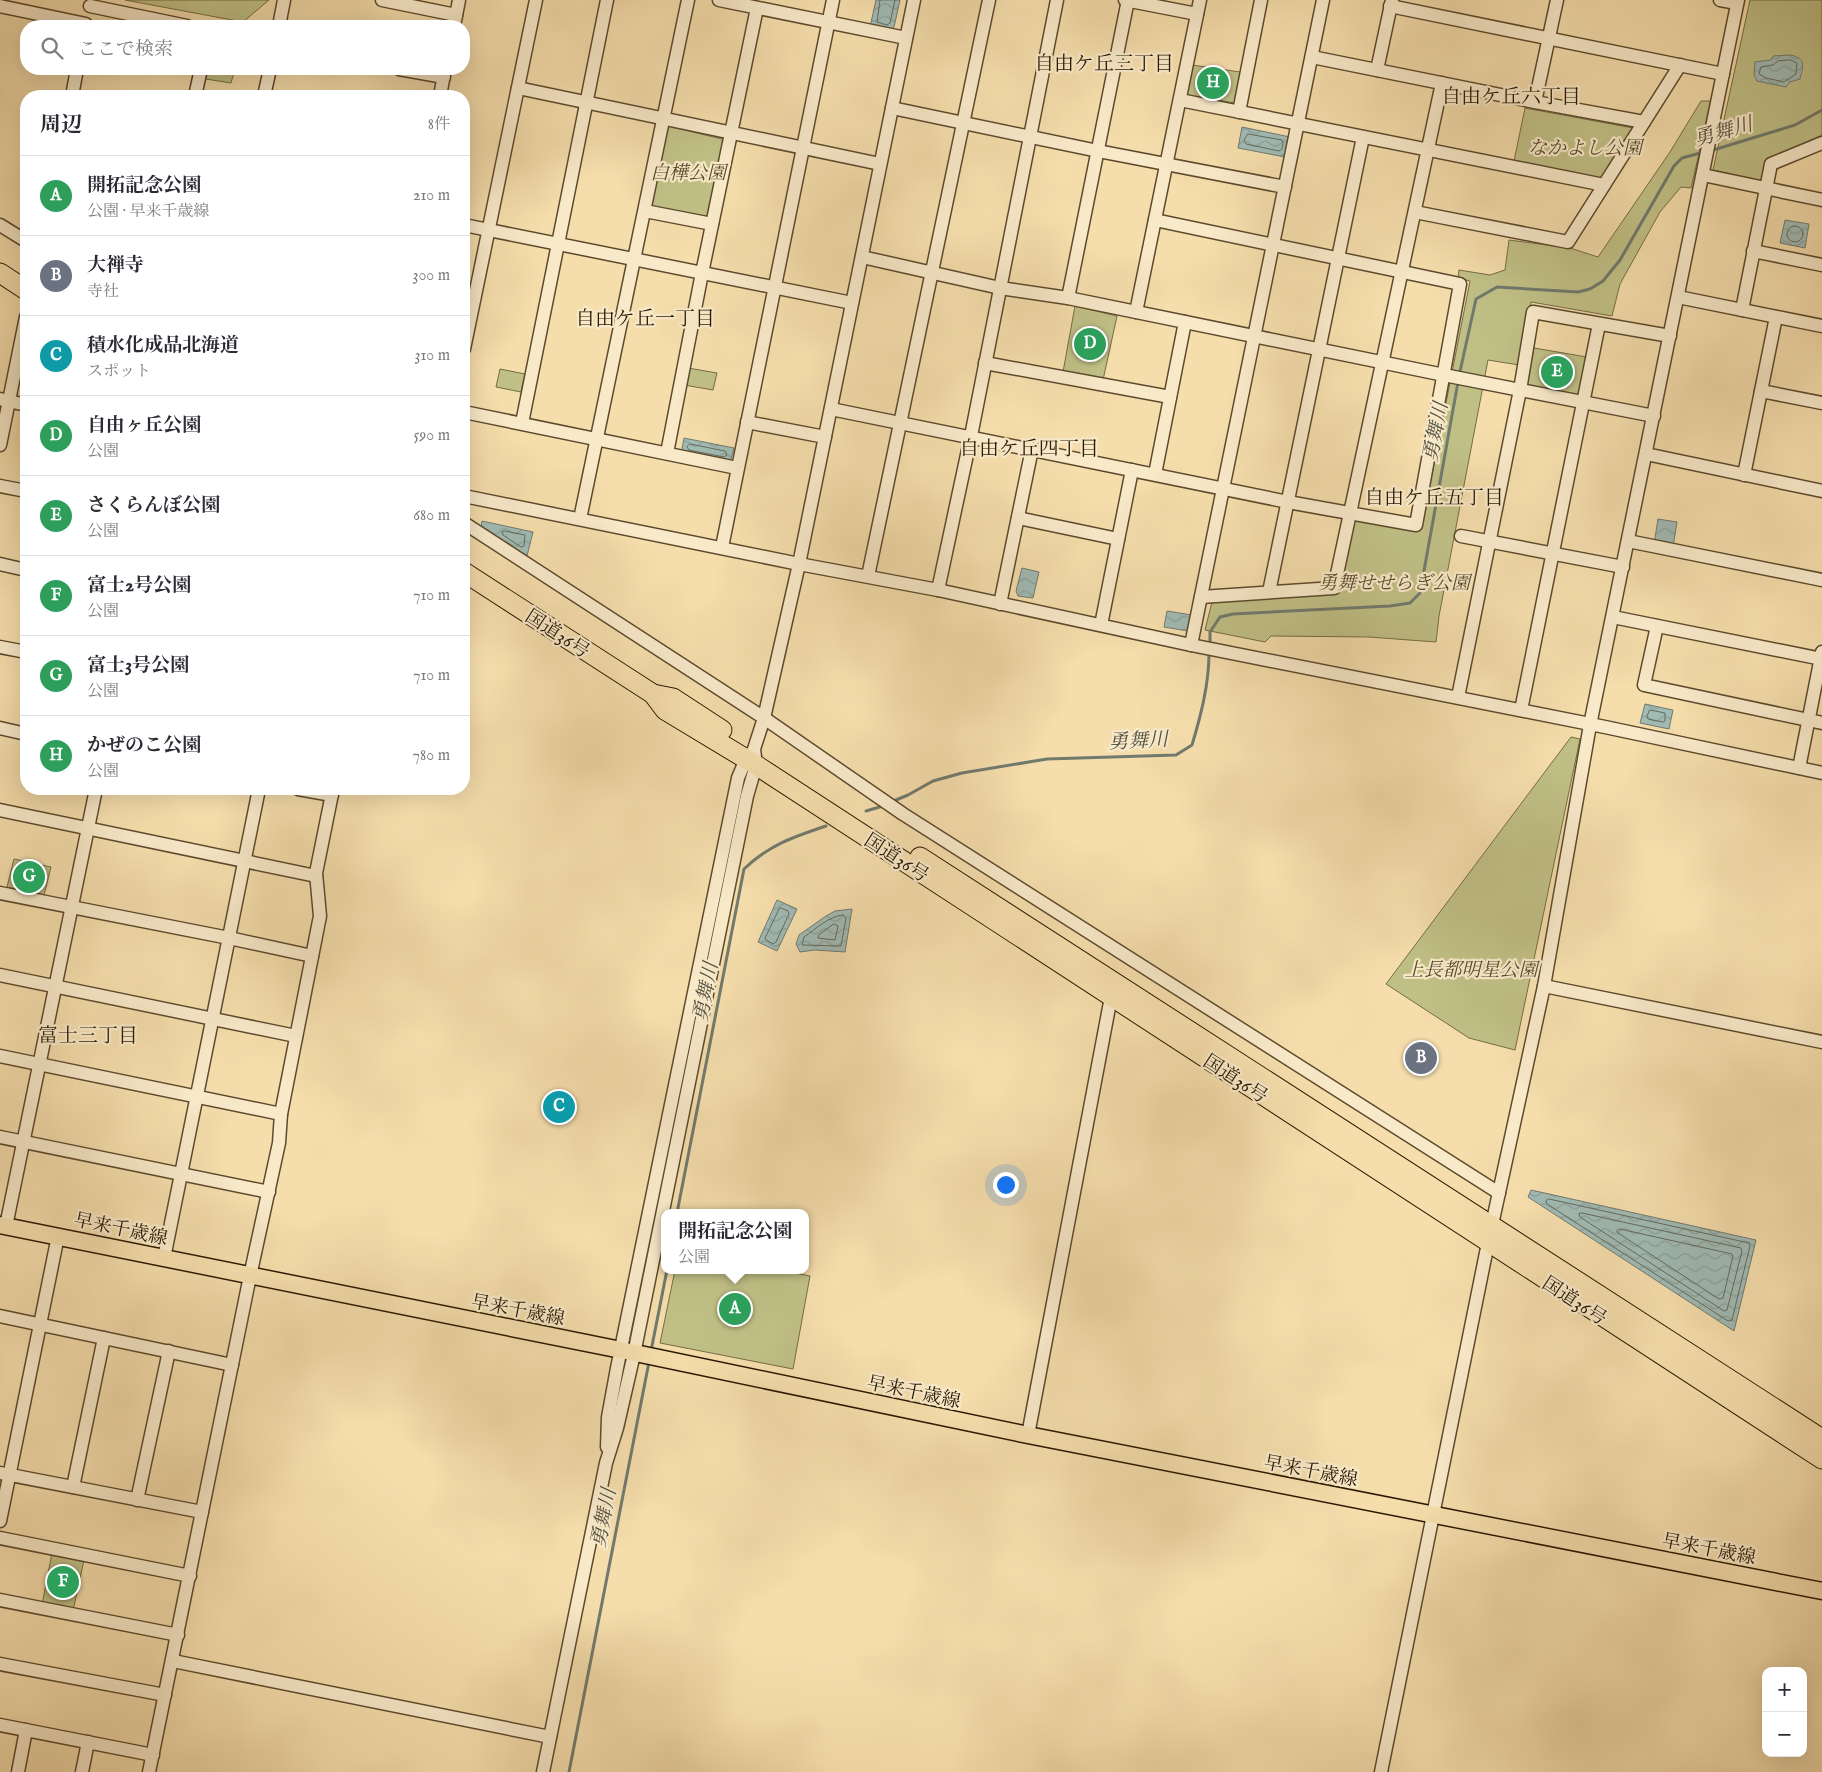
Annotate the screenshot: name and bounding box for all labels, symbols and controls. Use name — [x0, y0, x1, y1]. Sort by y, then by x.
search box — [20, 20, 470, 75]
icon: search — [38, 34, 66, 62]
text: ここで検索 — [78, 38, 173, 62]
district label: 自由ケ丘三丁目 — [1034, 52, 1174, 77]
pin: H — [1197, 64, 1229, 102]
district label: 自由ケ丘六丁目 — [1441, 85, 1581, 110]
text: 周辺 — [40, 112, 82, 139]
water label: 勇舞川 — [1691, 112, 1758, 153]
text: 8件 — [428, 115, 450, 135]
park label: なかよし公園 — [1528, 137, 1645, 161]
park label: 白樺公園 — [650, 162, 729, 186]
text: 開拓記念公園 — [87, 174, 201, 198]
text: A — [51, 186, 61, 206]
text: 210 m — [413, 186, 450, 206]
text: 公園 · 早来千歳線 — [87, 202, 210, 222]
text: 大禅寺 — [87, 254, 144, 278]
text: B — [51, 266, 61, 286]
text: 300 m — [412, 266, 450, 286]
text: 寺社 — [87, 282, 119, 302]
district label: 自由ケ丘一丁目 — [575, 307, 715, 332]
pin: D — [1074, 325, 1106, 363]
text: 積水化成品北海道 — [87, 334, 239, 358]
text: C — [50, 346, 62, 366]
text: 310 m — [414, 346, 450, 366]
pin: E — [1541, 353, 1573, 391]
text: スポット — [87, 362, 151, 382]
water label: 勇舞川 — [1418, 398, 1455, 464]
text: 自由ヶ丘公園 — [87, 414, 201, 438]
text: D — [50, 426, 62, 446]
text: 590 m — [414, 426, 450, 446]
district label: 自由ケ丘四丁目 — [959, 437, 1099, 462]
text: 公園 — [87, 442, 119, 462]
district label: 自由ケ丘五丁目 — [1364, 486, 1504, 511]
text: さくらんぼ公園 — [87, 494, 220, 518]
text: E — [50, 506, 62, 526]
text: 680 m — [413, 506, 450, 526]
text: 公園 — [87, 522, 119, 542]
park label: 勇舞せせらぎ公園 — [1318, 572, 1473, 596]
text: 富士2号公園 — [87, 574, 191, 598]
text: F — [51, 586, 61, 606]
text: 710 m — [413, 586, 450, 606]
text: 公園 — [87, 602, 119, 622]
street label: 国道36号 — [520, 605, 594, 664]
text: 富士3号公園 — [87, 654, 189, 678]
text: G — [50, 666, 62, 686]
text: 710 m — [413, 666, 450, 686]
text: 公園 — [87, 682, 119, 702]
water label: 勇舞川 — [1107, 727, 1171, 756]
text: かぜのこ公園 — [87, 734, 201, 758]
text: H — [49, 746, 63, 766]
text: 780 m — [413, 746, 450, 766]
text: 公園 — [87, 762, 119, 782]
street label: 国道36号 — [859, 829, 933, 888]
pin: G — [13, 858, 45, 896]
water label: 勇舞川 — [688, 958, 725, 1024]
park label: 上長都明星公園 — [1404, 959, 1540, 983]
district label: 富士三丁目 — [38, 1024, 138, 1049]
pin: B — [1405, 1039, 1437, 1077]
street label: 国道36号 — [1198, 1050, 1272, 1109]
pin: C — [543, 1088, 575, 1126]
your location — [993, 1172, 1019, 1198]
street label: 早来千歳線 — [72, 1208, 170, 1252]
popup — [661, 1209, 809, 1274]
text: 開拓記念公園 — [678, 1220, 792, 1244]
text: 公園 — [678, 1248, 710, 1268]
street label: 国道36号 — [1537, 1272, 1611, 1331]
street label: 早来千歳線 — [469, 1290, 567, 1332]
pin: A — [719, 1290, 751, 1328]
street label: 早来千歳線 — [865, 1371, 963, 1415]
street label: 早来千歳線 — [1262, 1451, 1360, 1493]
water label: 勇舞川 — [586, 1484, 623, 1550]
street label: 早来千歳線 — [1660, 1529, 1758, 1571]
pin: F — [47, 1563, 79, 1601]
map controls — [1762, 1667, 1807, 1757]
button: + — [1762, 1667, 1807, 1712]
button: − — [1762, 1712, 1807, 1757]

